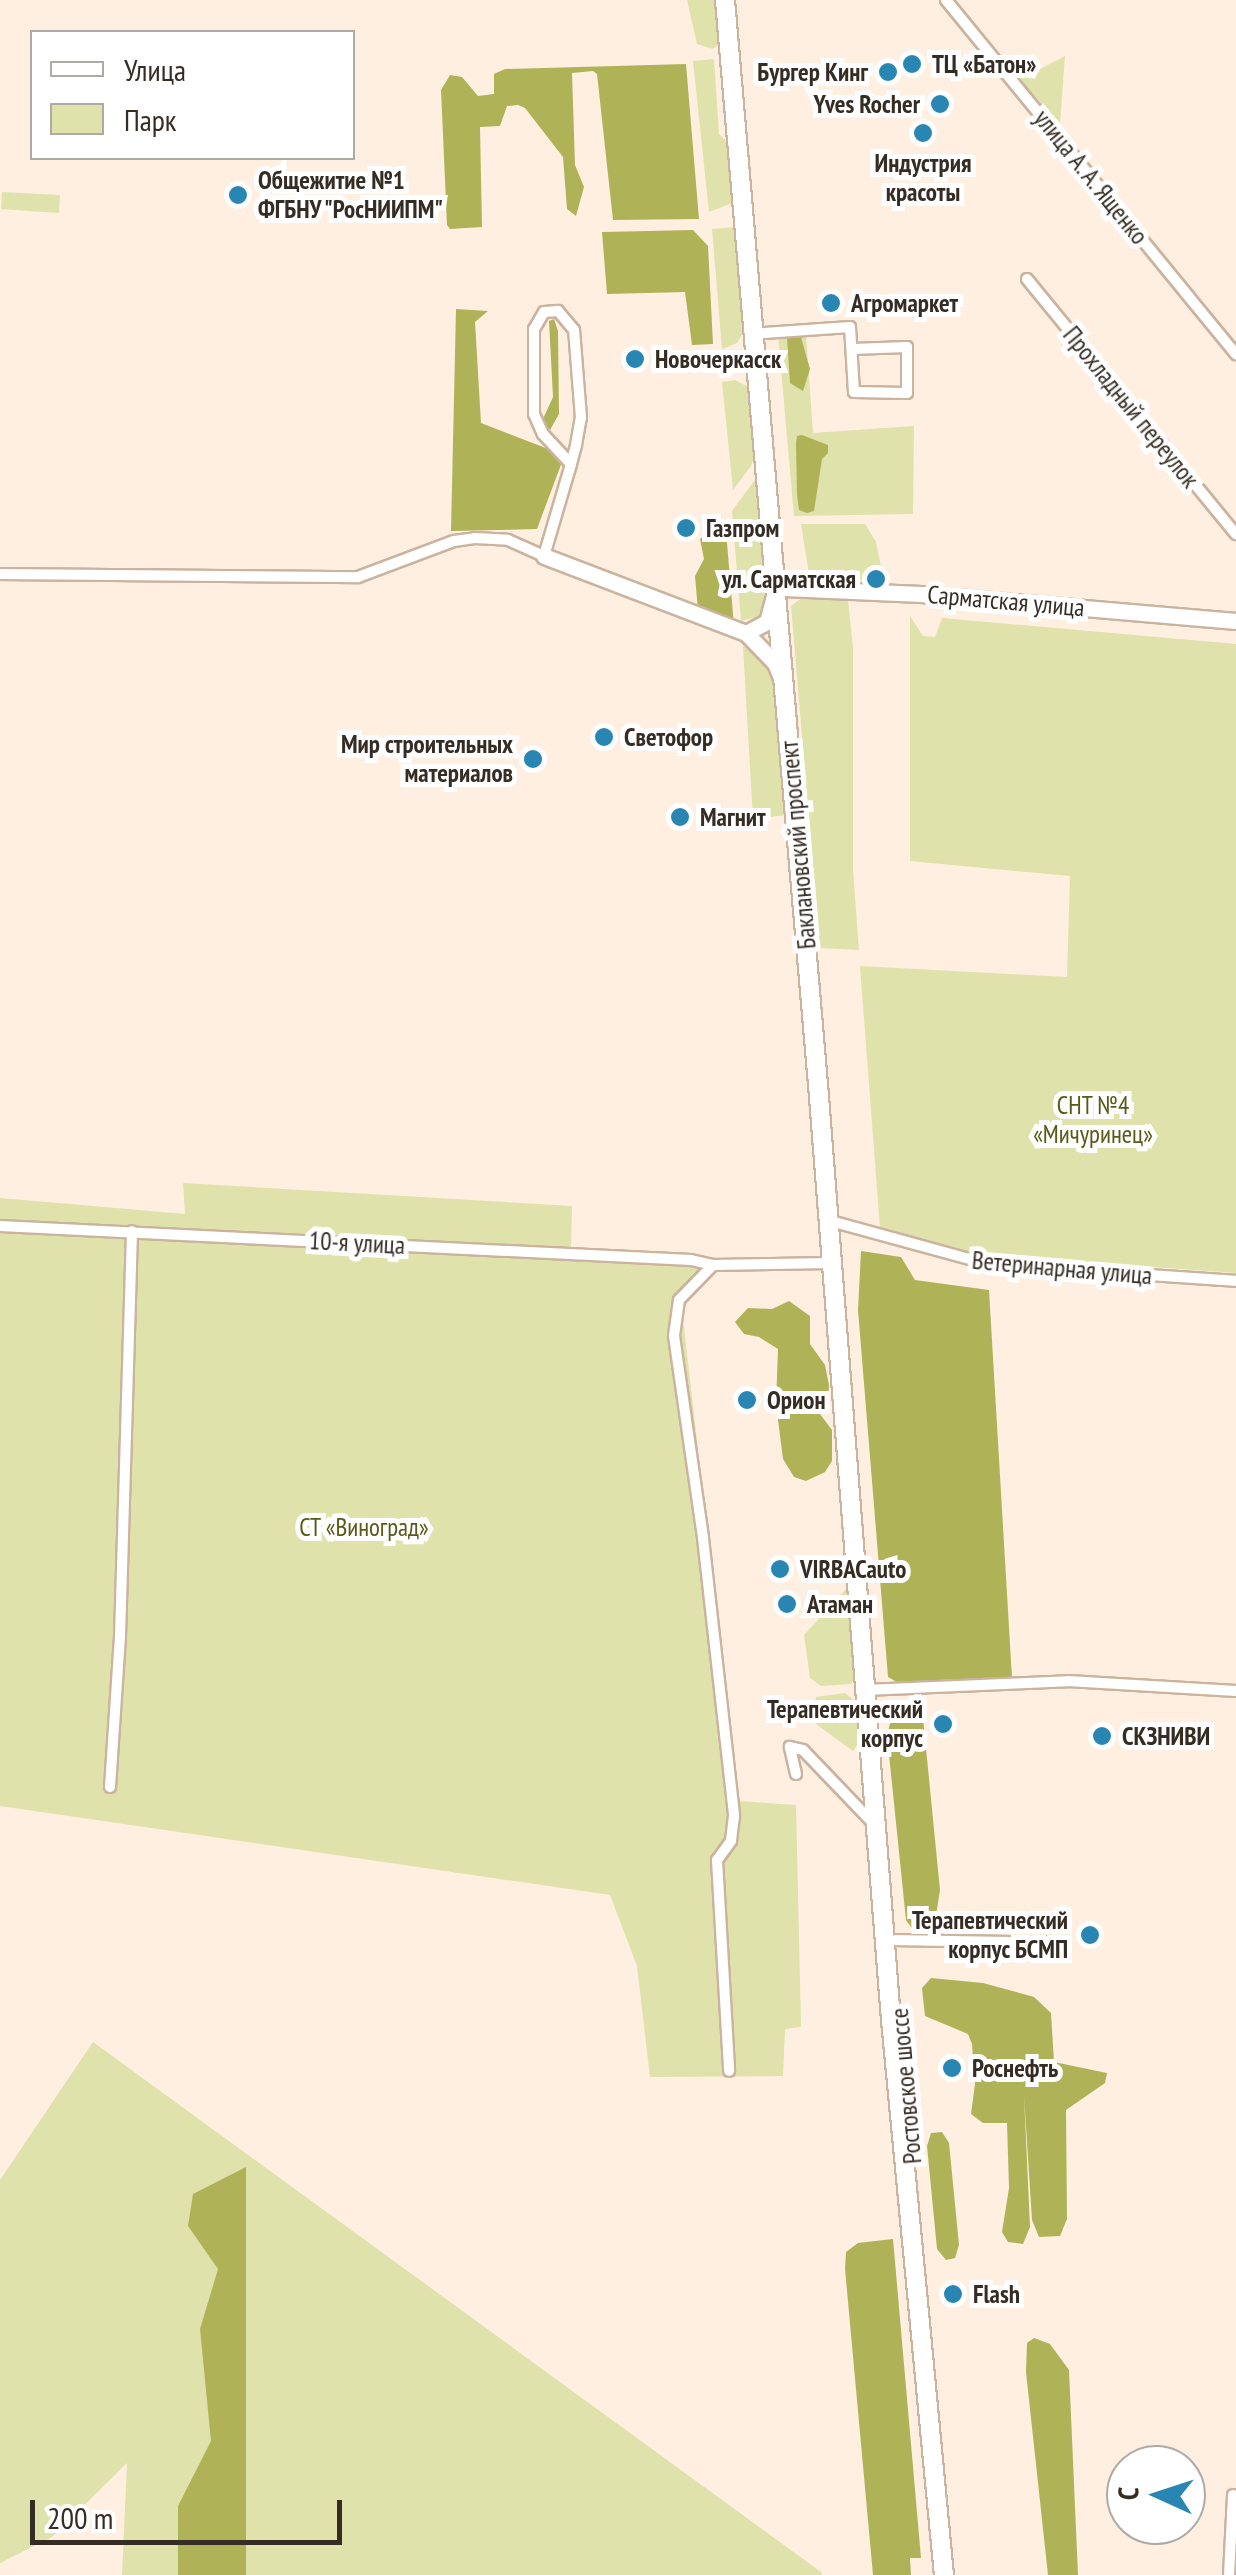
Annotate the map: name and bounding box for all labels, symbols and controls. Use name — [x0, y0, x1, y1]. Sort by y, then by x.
legend — [30, 30, 355, 160]
place label: ТЦ «Батон» — [932, 49, 1036, 79]
text: Улица — [124, 50, 186, 89]
marker: ТЦ «Батон» — [901, 53, 923, 75]
place label: Бургер Кинг — [757, 57, 868, 87]
marker: Бургер Кинг — [877, 61, 899, 83]
place label: Yves Rocher — [814, 89, 920, 119]
marker: Yves Rocher — [929, 93, 951, 115]
text: Парк — [124, 100, 176, 139]
street label: улица А. А. Ященко — [1026, 102, 1156, 252]
marker: Индустрия красоты — [912, 122, 934, 144]
place label: Индустрия красоты — [875, 149, 971, 208]
place label: Общежитие №1 ФГБНУ "РосНИИПМ" — [258, 166, 445, 225]
marker: Общежитие №1 ФГБНУ "РосНИИПМ" — [227, 184, 249, 206]
place label: Агромаркет — [851, 288, 958, 318]
marker: Агромаркет — [820, 292, 842, 314]
street label: Прохладный переулок — [1057, 320, 1205, 494]
place label: Новочеркасск — [655, 344, 781, 374]
marker: Новочеркасск — [624, 348, 646, 370]
place label: Газпром — [706, 513, 779, 543]
marker: Газпром — [675, 517, 697, 539]
place label: ул. Сарматская — [720, 564, 856, 594]
marker: ул. Сарматская — [865, 568, 887, 590]
street label: Сарматская улица — [926, 579, 1086, 623]
place label: Светофор — [624, 722, 713, 752]
marker: Светофор — [593, 726, 615, 748]
place label: Мир строительных материалов — [341, 730, 513, 789]
street label: Баклановский проспект — [774, 740, 822, 950]
marker: Мир строительных материалов — [522, 748, 544, 770]
place label: Магнит — [700, 802, 766, 832]
marker: Магнит — [669, 806, 691, 828]
park label: СНТ №4 «Мичуринец» — [1033, 1091, 1153, 1150]
street label: 10-я улица — [308, 1226, 406, 1260]
street label: Ветеринарная улица — [971, 1245, 1153, 1291]
place label: Орион — [767, 1385, 825, 1415]
marker: Орион — [736, 1389, 758, 1411]
park label: СТ «Виноград» — [299, 1512, 429, 1542]
place label: VIRBACauto — [800, 1554, 906, 1584]
marker: VIRBACauto — [769, 1558, 791, 1580]
place label: Атаман — [807, 1589, 873, 1619]
marker: Атаман — [776, 1593, 798, 1615]
place label: Терапевтический корпус — [767, 1695, 923, 1754]
marker: Терапевтический корпус — [932, 1713, 954, 1735]
place label: СКЗНИВИ — [1122, 1721, 1210, 1751]
marker: СКЗНИВИ — [1091, 1725, 1113, 1747]
place label: Терапевтический корпус БСМП — [912, 1906, 1068, 1965]
marker: Терапевтический корпус БСМП — [1077, 1922, 1103, 1948]
street label: Ростовское шоссе — [884, 2007, 928, 2165]
place label: Роснефть — [972, 2053, 1058, 2083]
marker: Роснефть — [941, 2057, 963, 2079]
place label: Flash — [973, 2279, 1020, 2309]
marker: Flash — [942, 2283, 964, 2305]
north arrow — [1106, 2445, 1206, 2545]
scale bar — [35, 2480, 348, 2542]
text: С — [1109, 2486, 1146, 2501]
text: 200 m — [47, 2498, 113, 2537]

